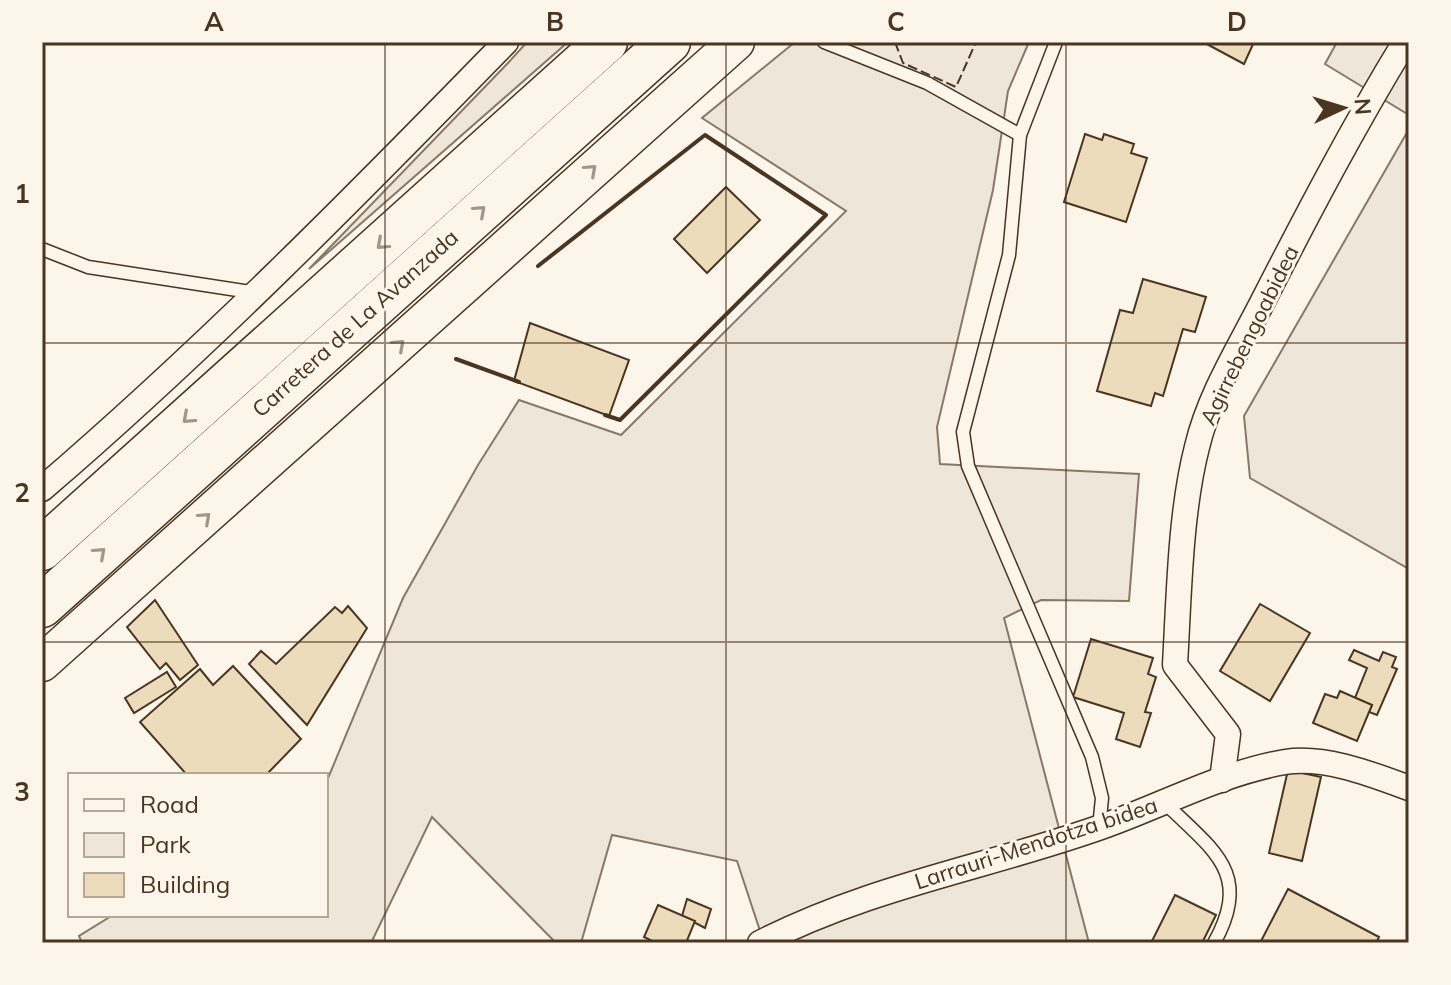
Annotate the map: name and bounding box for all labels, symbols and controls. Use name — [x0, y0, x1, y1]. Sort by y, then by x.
text: A — [204, 5, 224, 38]
text: B — [546, 5, 564, 38]
text: C — [887, 5, 905, 38]
text: D — [1227, 5, 1247, 38]
north arrow — [1303, 68, 1383, 148]
text: N — [1348, 97, 1377, 116]
one-way arrow — [582, 165, 596, 179]
text: 1 — [14, 177, 30, 210]
one-way arrow — [471, 206, 486, 220]
street label: Carretera de La Avanzada — [246, 223, 464, 423]
one-way arrow — [376, 234, 391, 248]
street label: Agirrebengoabidea — [1193, 241, 1305, 429]
one-way arrow — [389, 340, 404, 355]
one-way arrow — [183, 408, 198, 422]
text: 2 — [14, 476, 30, 509]
one-way arrow — [195, 513, 210, 527]
one-way arrow — [90, 549, 105, 563]
legend — [68, 773, 328, 917]
text: 3 — [14, 775, 30, 808]
text: Road — [140, 789, 199, 819]
street label: Larrauri-Mendotza bidea — [911, 790, 1161, 896]
text: Park — [140, 829, 191, 859]
text: Building — [140, 869, 230, 899]

